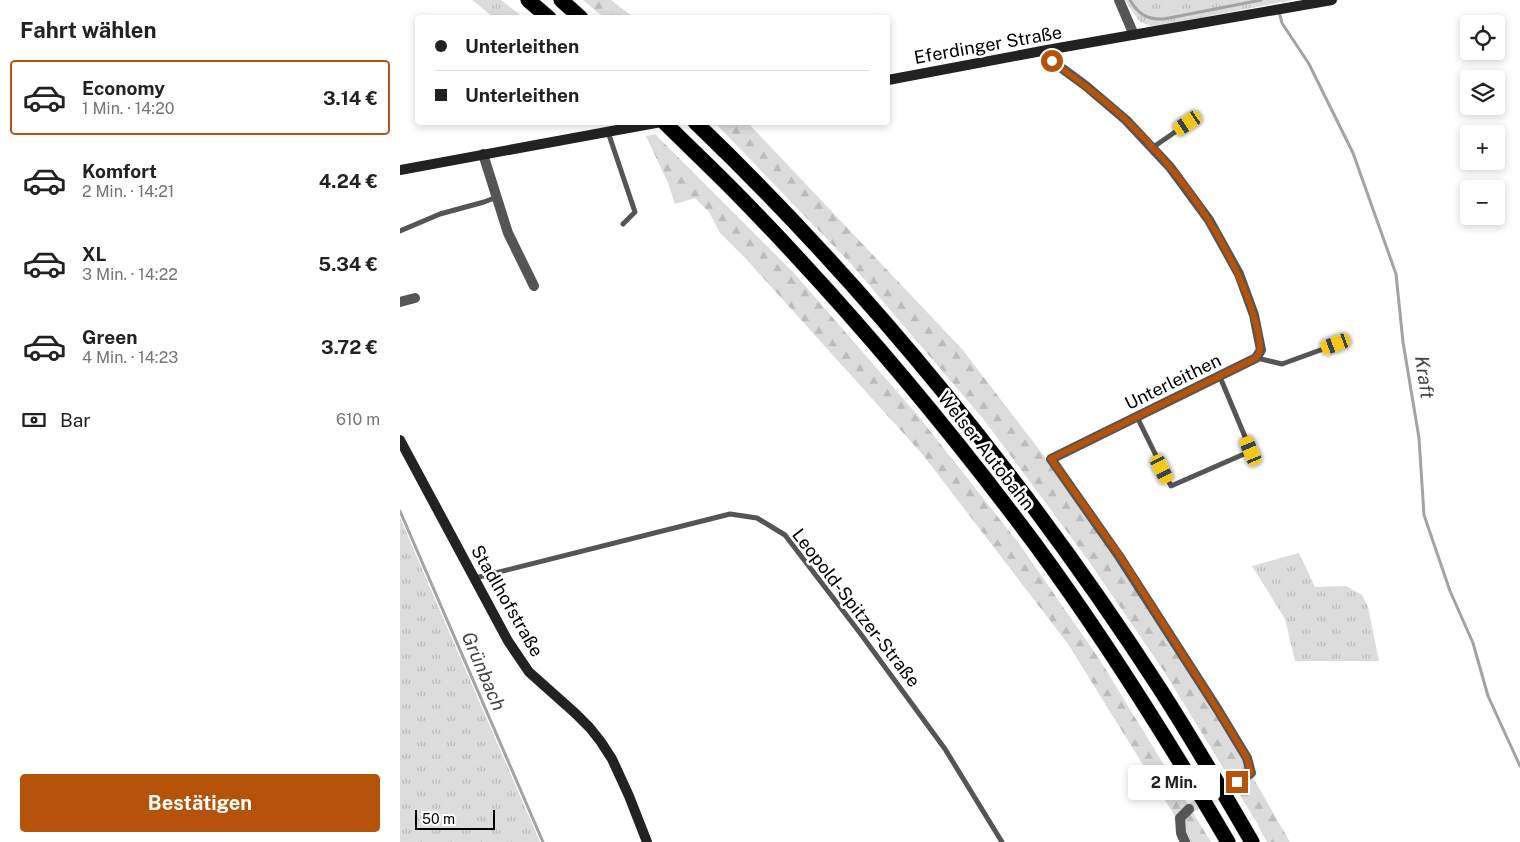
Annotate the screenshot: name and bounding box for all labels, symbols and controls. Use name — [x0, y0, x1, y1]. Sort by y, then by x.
map controls — [1460, 15, 1505, 225]
button: locate — [1460, 15, 1505, 60]
text: Fahrt wählen — [20, 17, 157, 43]
street label: Eferdinger Straße — [912, 21, 1063, 68]
text: Unterleithen — [465, 35, 579, 57]
route start — [1041, 50, 1063, 72]
button: layers — [1460, 70, 1505, 115]
icon: car — [22, 75, 67, 120]
text: Economy — [82, 77, 165, 99]
text: Unterleithen — [465, 84, 579, 106]
text: 3.14 € — [323, 87, 378, 109]
text: 1 Min. · 14:20 — [82, 99, 175, 118]
car — [1171, 108, 1204, 138]
button: + — [1460, 125, 1505, 170]
icon: car — [22, 158, 67, 203]
text: Komfort — [82, 160, 157, 182]
text: 4.24 € — [319, 170, 378, 192]
button: − — [1460, 180, 1505, 225]
text: 2 Min. · 14:21 — [82, 182, 174, 201]
icon: car — [22, 241, 67, 286]
text: XL — [82, 243, 107, 265]
text: 5.34 € — [318, 253, 378, 275]
text: 3 Min. · 14:22 — [82, 265, 178, 284]
icon: car — [22, 324, 67, 369]
text: Green — [82, 326, 137, 348]
car — [1319, 332, 1352, 356]
text: 3.72 € — [321, 336, 378, 358]
text: 4 Min. · 14:23 — [82, 348, 178, 367]
street label: Unterleithen — [1121, 349, 1224, 414]
water label: Kraft — [1411, 354, 1439, 400]
street label: Welser Autobahn — [934, 388, 1039, 514]
icon: cash — [20, 406, 48, 434]
text: Bar — [60, 409, 91, 431]
text: 610 m — [336, 410, 380, 429]
car — [1238, 434, 1263, 468]
car — [1148, 452, 1175, 486]
street label: Leopold-Spitzer-Straße — [788, 524, 925, 691]
street label: Stadlhofstraße — [467, 541, 548, 660]
water label: Grünbach — [458, 628, 510, 714]
callout: 2 Min. — [1127, 764, 1220, 800]
route end — [1226, 771, 1248, 793]
text: 2 Min. — [1151, 773, 1197, 792]
button: Bestätigen — [20, 774, 380, 832]
scale bar — [415, 807, 495, 830]
text: 50 m — [422, 811, 455, 827]

